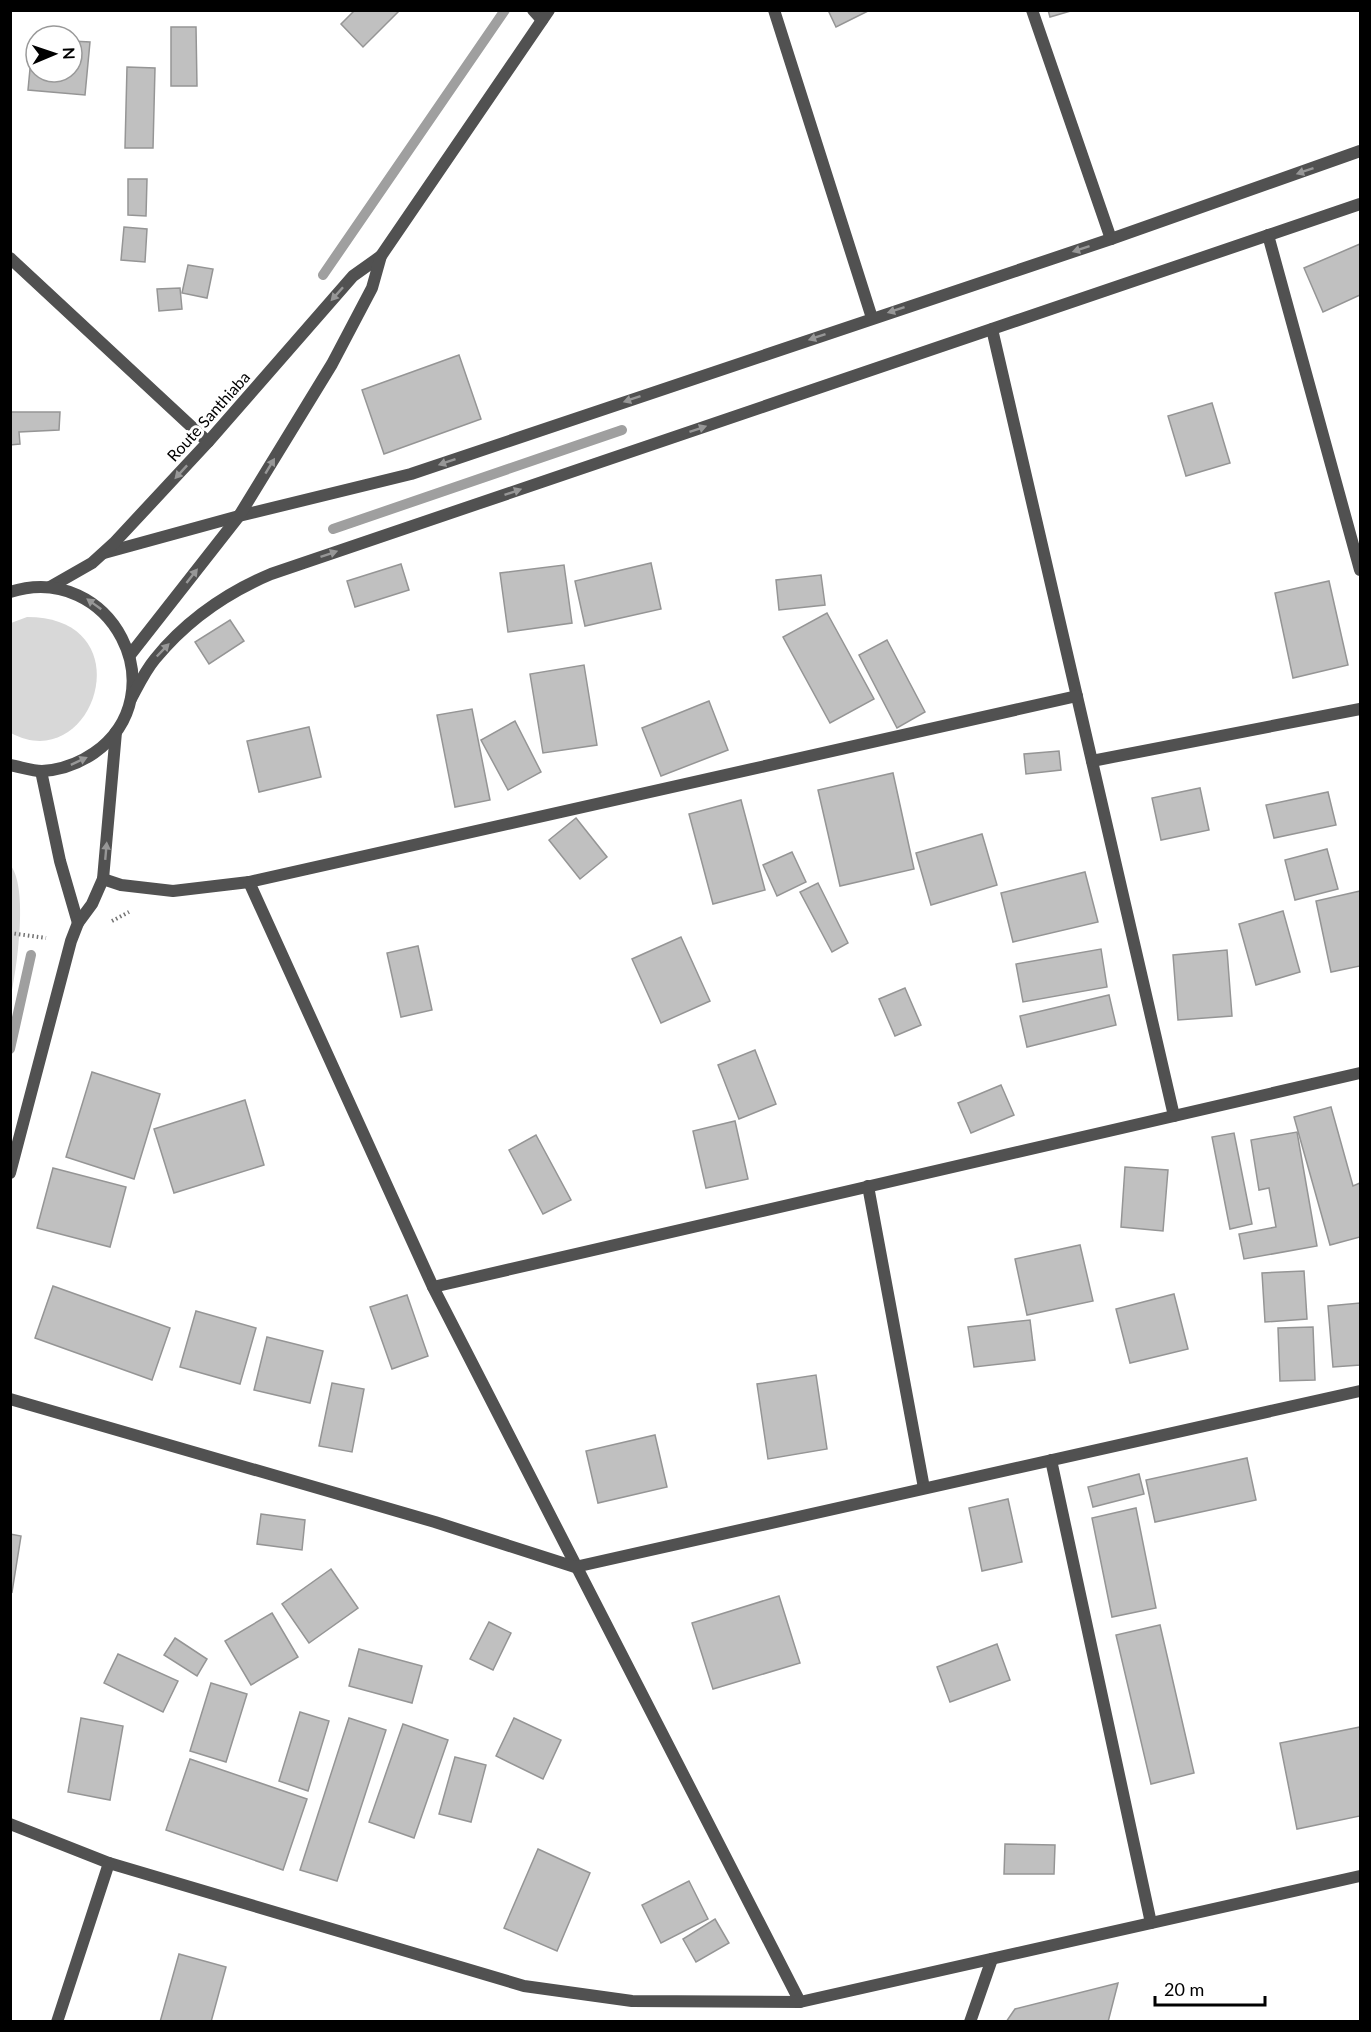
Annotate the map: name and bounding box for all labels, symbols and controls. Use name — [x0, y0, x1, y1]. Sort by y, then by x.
north arrow — [24, 24, 84, 84]
text: N — [60, 47, 79, 60]
one-way arrow — [1296, 166, 1314, 176]
one-way arrow — [1072, 244, 1090, 254]
one-way arrow — [331, 286, 344, 301]
one-way arrow — [887, 306, 905, 315]
one-way arrow — [807, 332, 825, 342]
street label: Route Santhiaba — [163, 367, 253, 465]
one-way arrow — [623, 395, 641, 405]
one-way arrow — [689, 424, 707, 433]
one-way arrow — [264, 458, 275, 474]
one-way arrow — [438, 458, 456, 467]
one-way arrow — [174, 464, 188, 478]
one-way arrow — [504, 486, 522, 496]
one-way arrow — [320, 549, 338, 559]
one-way arrow — [185, 568, 198, 584]
one-way arrow — [86, 599, 101, 611]
one-way arrow — [155, 644, 169, 658]
one-way arrow — [70, 757, 88, 767]
one-way arrow — [101, 842, 111, 861]
scale bar — [1155, 1969, 1264, 2007]
text: 20 m — [1164, 1978, 1204, 2000]

